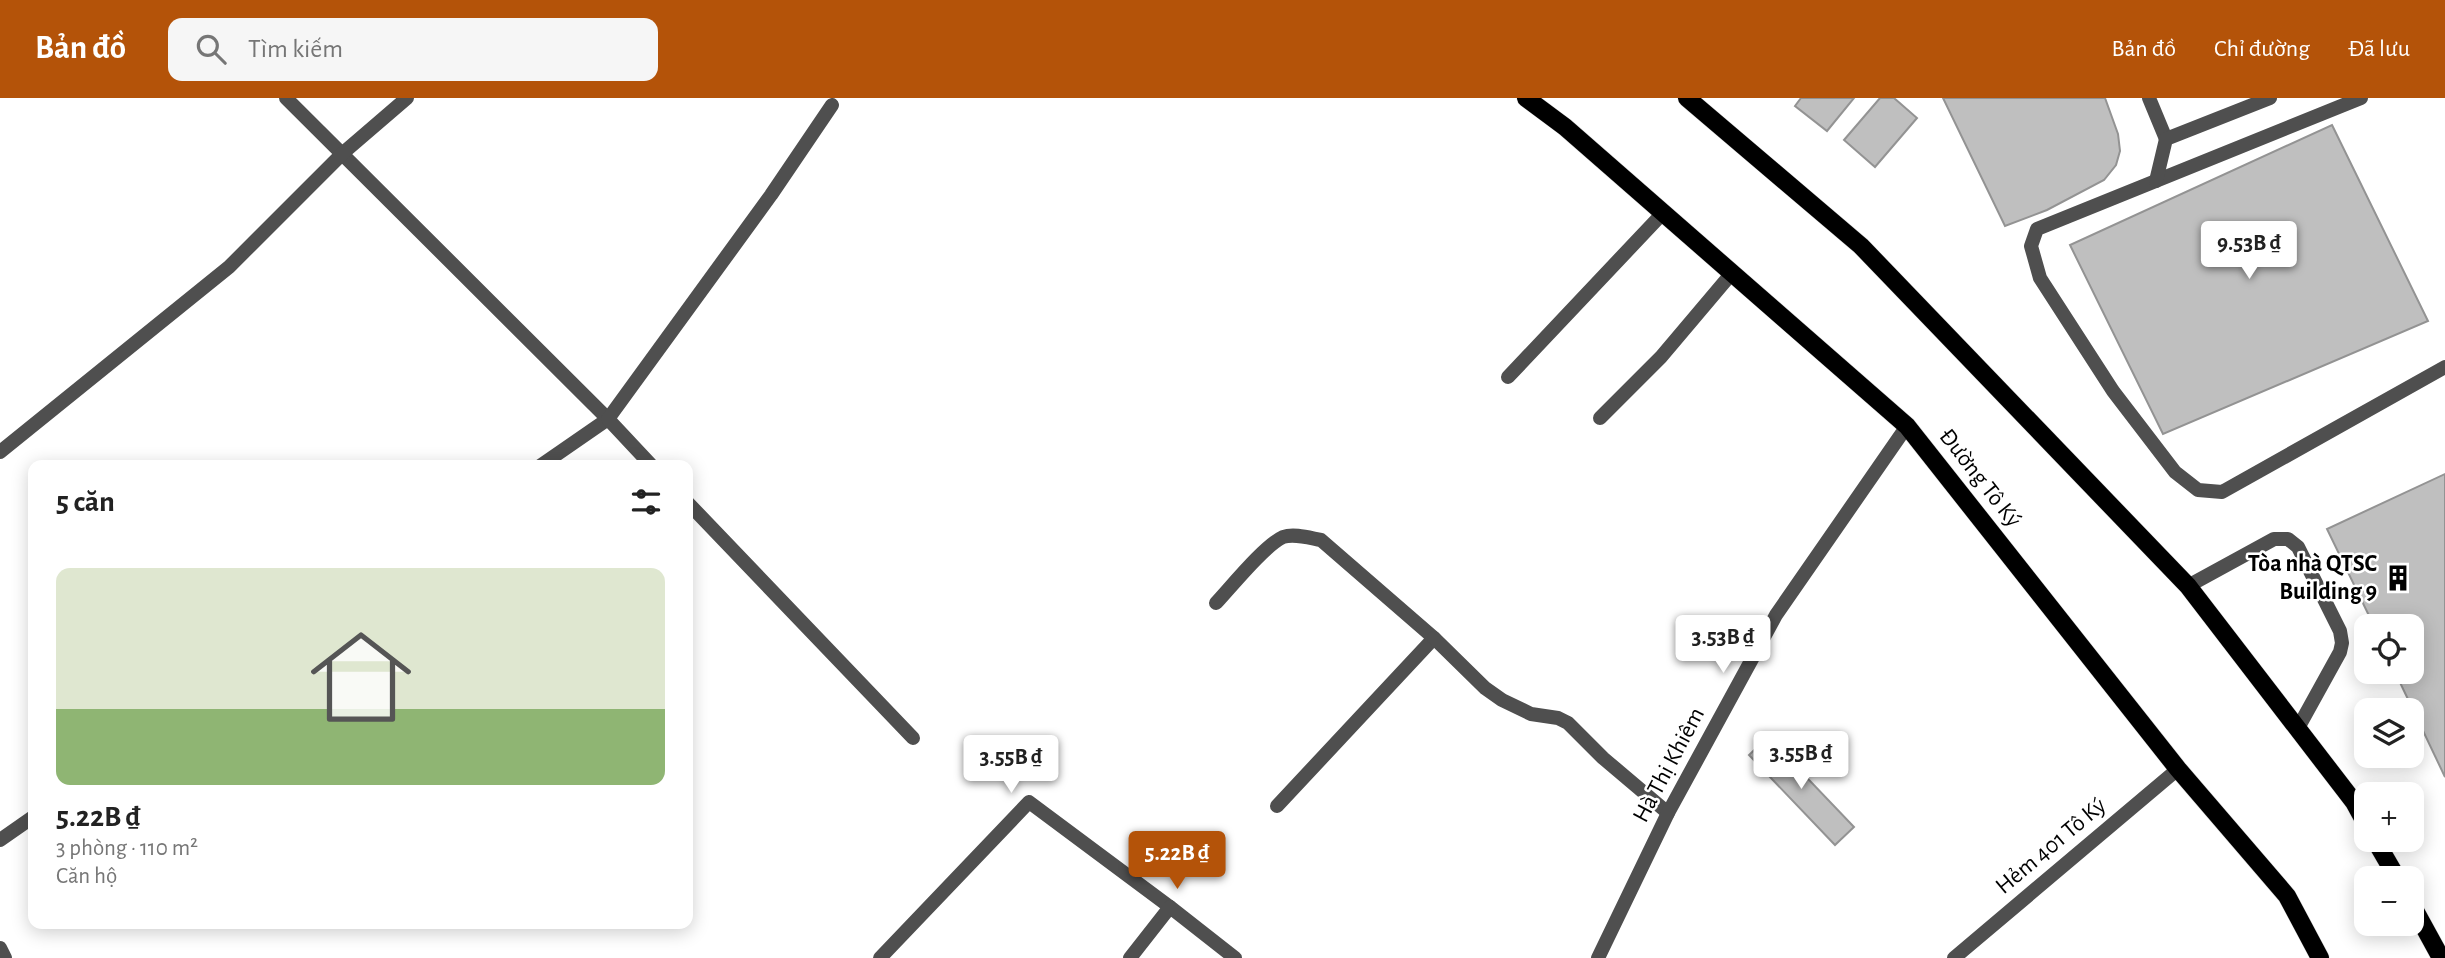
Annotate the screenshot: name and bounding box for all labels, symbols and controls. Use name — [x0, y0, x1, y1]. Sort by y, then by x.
search box — [168, 18, 658, 81]
icon: search — [192, 30, 230, 68]
text: Bản đồ — [35, 32, 126, 65]
text: Tìm kiếm — [248, 36, 343, 62]
text: Bản đồ — [2112, 37, 2176, 61]
text: Chỉ đường — [2214, 37, 2310, 61]
text: Đã lưu — [2348, 37, 2410, 61]
pin: 9.53B ₫ — [2184, 222, 2314, 281]
text: 9.53B ₫ — [2217, 232, 2281, 255]
street label: Đường Tô Ký — [1934, 424, 2026, 532]
icon: filters — [627, 483, 665, 521]
text: 5 căn — [56, 487, 115, 517]
place label: Tòa nhà QTSC Building 9 — [2248, 552, 2378, 604]
building icon: Tòa nhà QTSC Building 9 — [2383, 563, 2413, 593]
icon: home — [298, 614, 424, 740]
map controls — [2354, 614, 2424, 936]
button: locate — [2354, 614, 2424, 684]
pin: 3.53B ₫ — [1658, 616, 1788, 675]
text: 3.53B ₫ — [1691, 626, 1755, 649]
button: layers — [2354, 698, 2424, 768]
street label: Hà Thị Khiêm — [1629, 704, 1709, 826]
pin: 3.55B ₫ — [1736, 732, 1866, 791]
pin: 3.55B ₫ — [946, 736, 1076, 795]
text: 3.55B ₫ — [1769, 742, 1833, 765]
text: 3.55B ₫ — [979, 746, 1043, 769]
button: + — [2354, 782, 2424, 852]
street label: Hẻm 401 Tô Ký — [1991, 793, 2111, 899]
text: 5.22B ₫ — [56, 802, 141, 832]
pin: 5.22B ₫ — [1112, 832, 1242, 891]
text: 3 phòng · 110 m² — [56, 837, 198, 860]
text: 5.22B ₫ — [1145, 842, 1209, 865]
text: Căn hộ — [56, 865, 117, 888]
button: − — [2354, 866, 2424, 936]

